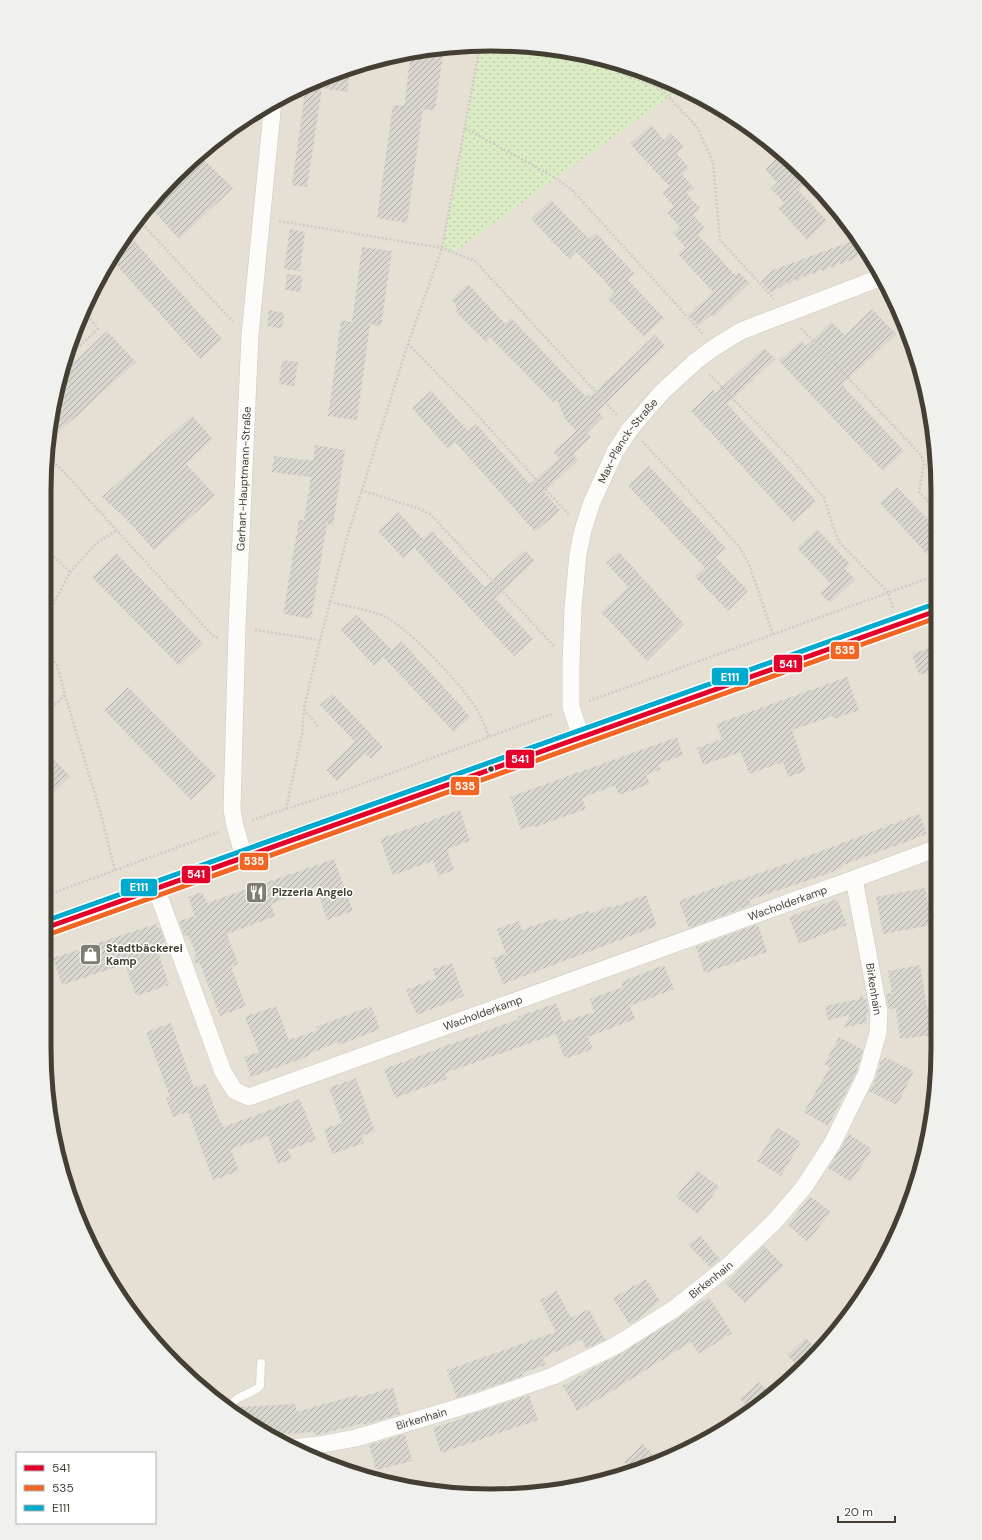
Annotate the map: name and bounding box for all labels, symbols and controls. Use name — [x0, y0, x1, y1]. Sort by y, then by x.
street label: Max-Planck-Straße — [595, 395, 661, 486]
street label: Gerhart-Hauptmann-Straße — [233, 406, 254, 551]
line badge: 535 — [830, 641, 860, 660]
text: 535 — [835, 643, 855, 657]
line badge: 541 — [773, 654, 803, 673]
text: 541 — [779, 657, 797, 671]
line badge: E111 — [711, 667, 749, 686]
text: E111 — [721, 670, 739, 684]
line badge: 541 — [505, 749, 535, 769]
text: 541 — [511, 752, 529, 766]
unlabelled marker — [486, 764, 496, 774]
line badge: 535 — [450, 776, 480, 796]
text: 535 — [455, 779, 475, 793]
line badge: 535 — [239, 852, 269, 871]
text: 535 — [244, 854, 264, 868]
line badge: 541 — [181, 865, 211, 884]
text: 541 — [187, 867, 205, 881]
line badge: E111 — [120, 878, 158, 897]
restaurant icon: Pizzeria Angelo — [244, 879, 270, 905]
text: E111 — [130, 880, 148, 894]
street label: Wacholderkamp — [746, 882, 829, 924]
place label: Pizzeria Angelo — [272, 885, 353, 899]
shop icon: Stadtbäckerei Kamp — [78, 941, 104, 967]
place label: Stadtbäckerei Kamp — [106, 941, 183, 968]
street label: Birkenhain — [863, 962, 885, 1016]
street label: Wacholderkamp — [441, 992, 524, 1033]
street label: Birkenhain — [686, 1258, 736, 1301]
street label: Birkenhain — [394, 1404, 448, 1433]
legend — [16, 1452, 156, 1524]
text: 541 — [52, 1460, 70, 1476]
text: 535 — [52, 1480, 74, 1496]
scale bar — [838, 1498, 895, 1524]
text: E111 — [52, 1500, 70, 1516]
text: 20 m — [844, 1504, 873, 1520]

